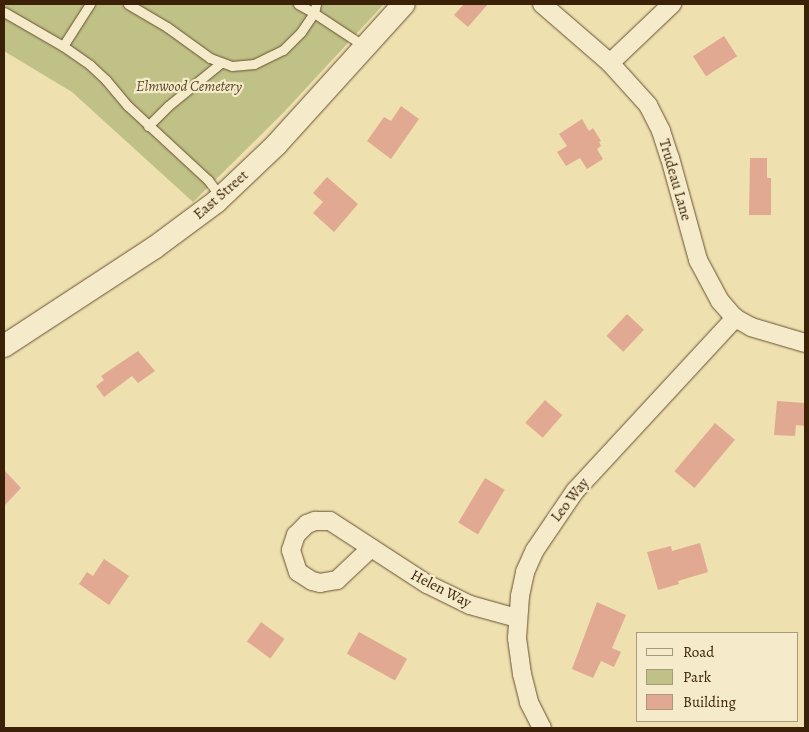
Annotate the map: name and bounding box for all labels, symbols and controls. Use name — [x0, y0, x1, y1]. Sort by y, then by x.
park label: Elmwood Cemetery — [136, 78, 242, 96]
street label: Trudeau Lane — [655, 137, 695, 223]
street label: East Street — [190, 166, 252, 224]
street label: Leo Way — [547, 474, 593, 526]
street label: Helen Way — [408, 566, 474, 612]
legend — [636, 632, 799, 722]
text: Road — [683, 642, 714, 662]
text: Park — [683, 667, 711, 687]
text: Building — [683, 692, 736, 712]

